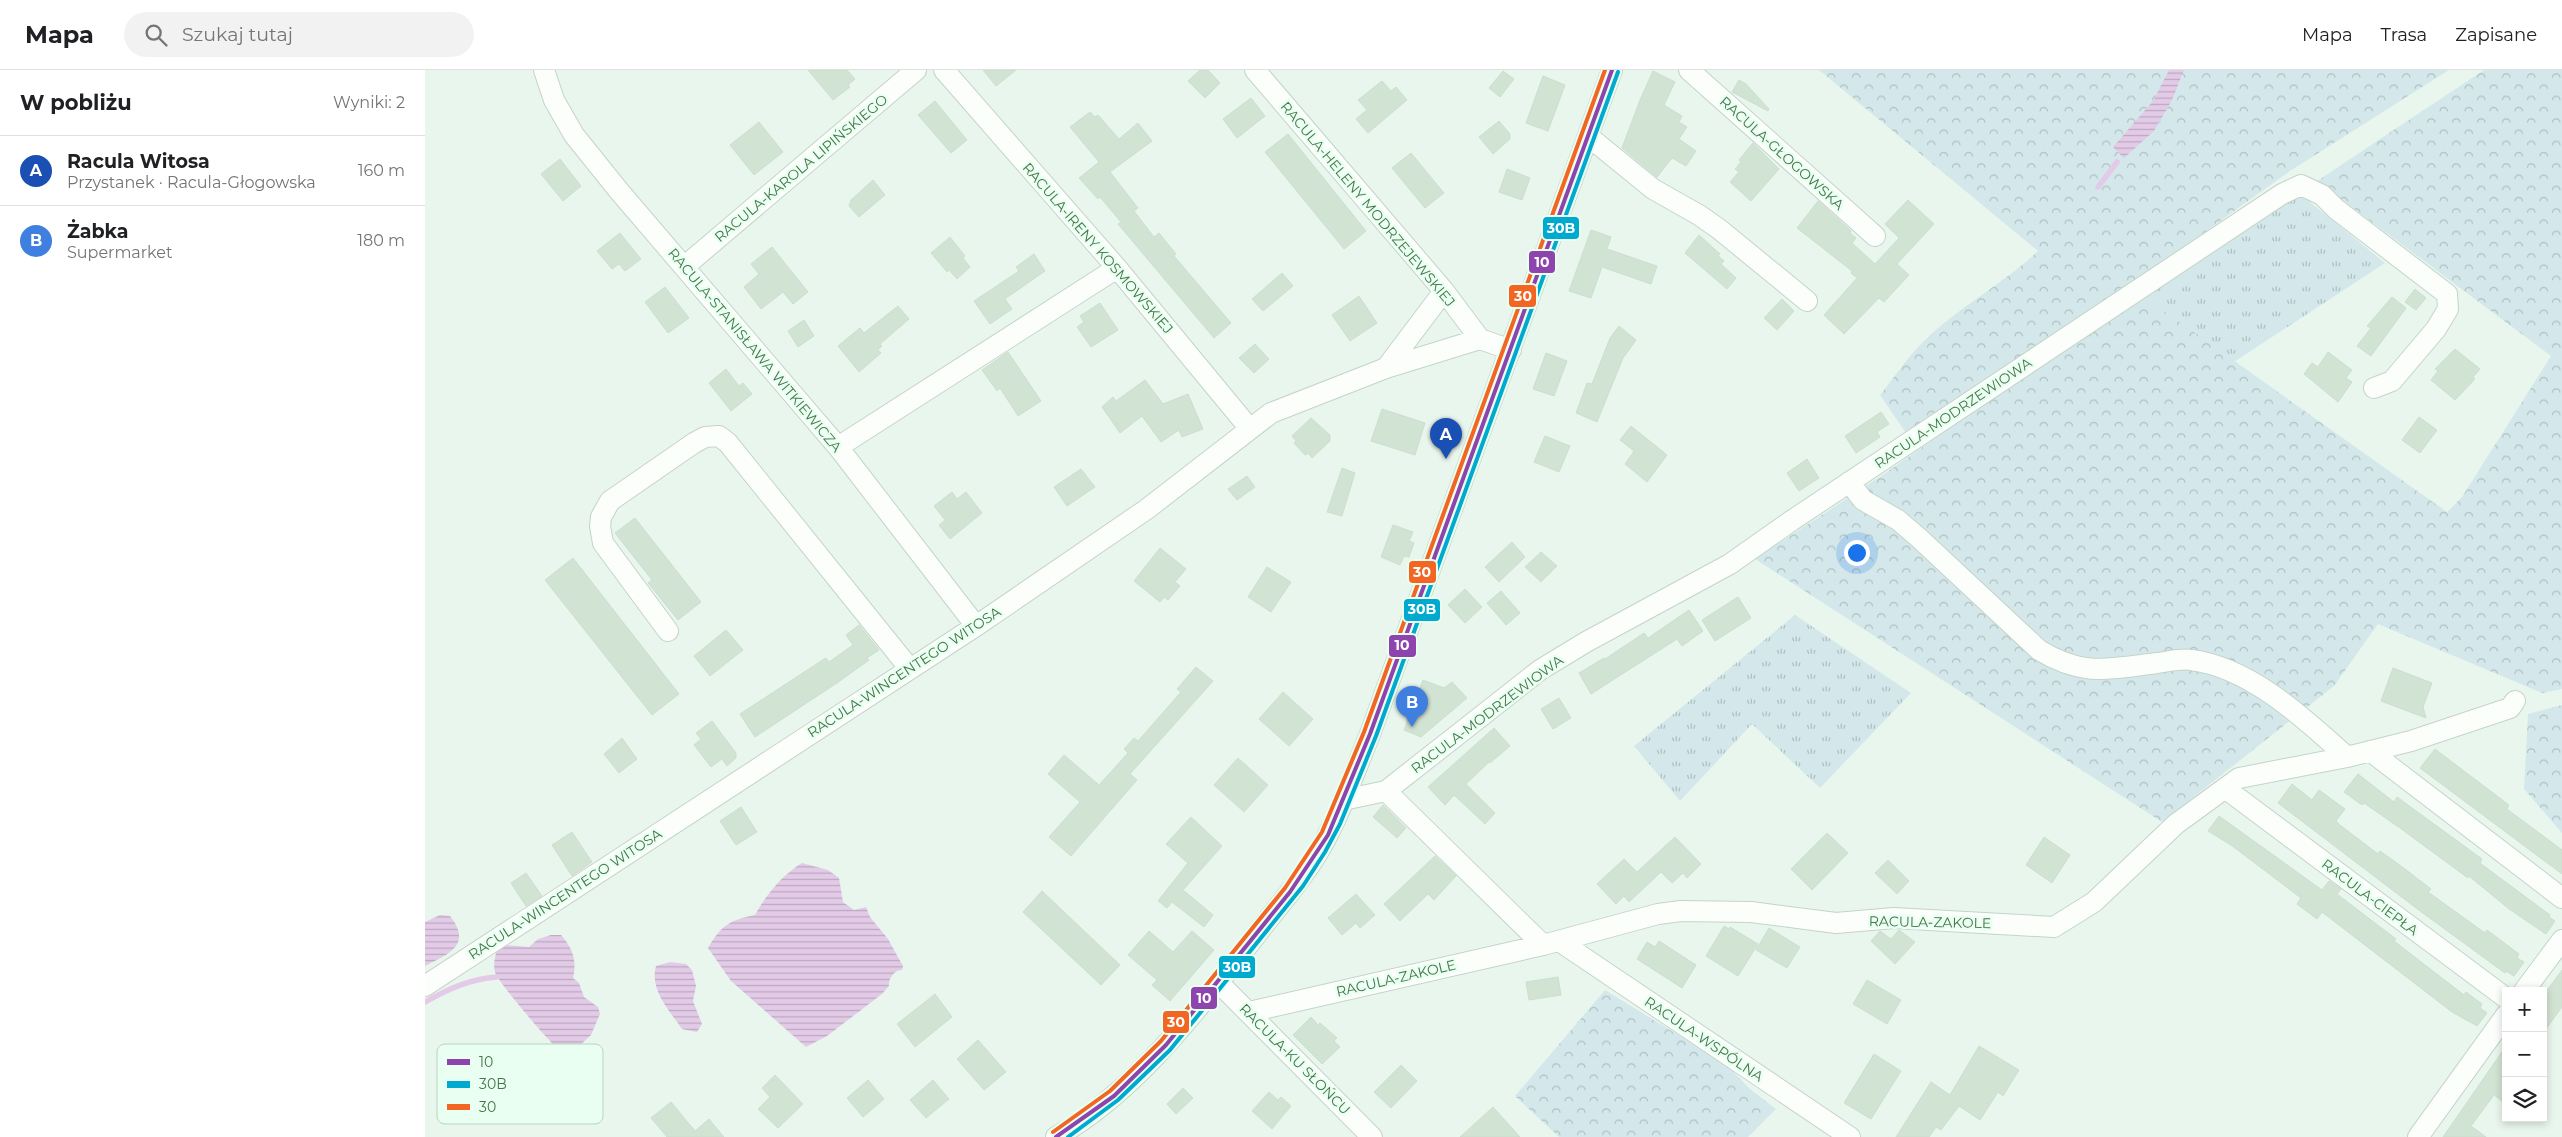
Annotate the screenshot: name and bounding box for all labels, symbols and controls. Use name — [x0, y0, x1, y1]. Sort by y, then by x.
search box — [124, 12, 474, 57]
text: Mapa — [25, 20, 94, 49]
icon: search — [142, 21, 170, 49]
text: Szukaj tutaj — [182, 23, 293, 46]
text: Mapa — [2302, 24, 2353, 46]
text: Trasa — [2381, 24, 2427, 46]
text: Zapisane — [2455, 24, 2537, 46]
text: W pobliżu — [20, 90, 132, 115]
street label: RACULA-KAROLA LIPIŃSKIEGO — [711, 90, 891, 246]
street label: RACULA-GŁOGOWSKA — [1716, 92, 1849, 214]
text: Wyniki: 2 — [333, 93, 405, 112]
street label: RACULA-HELENY MODRZEJEWSKIEJ — [1277, 98, 1459, 310]
text: Racula Witosa — [67, 150, 210, 173]
street label: RACULA-IRENY KOSMOWSKIEJ — [1019, 159, 1177, 337]
text: A — [30, 161, 42, 180]
text: 160 m — [358, 161, 405, 180]
text: Przystanek · Racula-Głogowska — [67, 173, 316, 192]
line badge: 30B — [1542, 216, 1580, 240]
text: 30B — [1546, 219, 1576, 237]
text: Żabka — [67, 220, 129, 243]
text: B — [30, 231, 42, 250]
text: 180 m — [357, 231, 405, 250]
text: Supermarket — [67, 243, 173, 262]
street label: RACULA-STANISŁAWA WITKIEWICZA — [664, 244, 846, 456]
line badge: 10 — [1528, 250, 1556, 274]
text: 10 — [1535, 253, 1550, 271]
line badge: 30 — [1508, 284, 1537, 308]
text: 30 — [1513, 287, 1532, 305]
street label: RACULA-MODRZEWIOWA — [1871, 353, 2036, 472]
pin: A — [1430, 418, 1462, 459]
your location — [1844, 540, 1870, 566]
line badge: 30 — [1408, 560, 1437, 584]
text: 30 — [1412, 563, 1431, 581]
line badge: 30B — [1403, 598, 1441, 622]
text: 30B — [1407, 600, 1437, 618]
street label: RACULA-WINCENTEGO WITOSA — [804, 602, 1005, 741]
line badge: 10 — [1388, 634, 1417, 658]
text: 10 — [1395, 636, 1410, 654]
street label: RACULA-MODRZEWIOWA — [1407, 650, 1567, 777]
pin: B — [1396, 686, 1428, 727]
street label: RACULA-WINCENTEGO WITOSA — [465, 824, 666, 963]
street label: RACULA-CIEPŁA — [2318, 855, 2423, 940]
street label: RACULA-ZAKOLE — [1869, 912, 1991, 932]
line badge: 30B — [1218, 955, 1256, 979]
street label: RACULA-ZAKOLE — [1334, 955, 1458, 1001]
text: 30B — [1222, 958, 1252, 976]
line badge: 10 — [1190, 986, 1218, 1010]
map controls — [2502, 987, 2547, 1122]
button: + — [2502, 987, 2547, 1032]
text: 10 — [1197, 989, 1212, 1007]
street label: RACULA-WSPÓLNA — [1641, 993, 1768, 1086]
street label: RACULA-KU SŁOŃCU — [1236, 1000, 1354, 1118]
line badge: 30 — [1162, 1010, 1190, 1034]
text: 30 — [1166, 1013, 1185, 1031]
button: − — [2502, 1032, 2547, 1077]
legend — [437, 1044, 603, 1124]
text: 10 — [479, 1053, 493, 1071]
text: 30B — [479, 1075, 507, 1093]
button: layers — [2502, 1077, 2547, 1122]
text: 30 — [479, 1098, 496, 1116]

